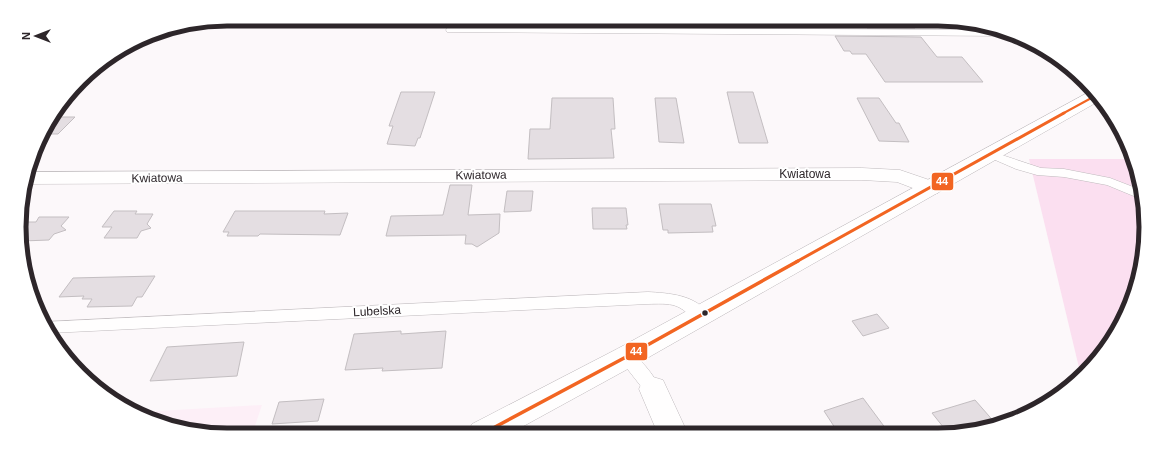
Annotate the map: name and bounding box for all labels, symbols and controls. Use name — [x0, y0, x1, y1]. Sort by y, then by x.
north arrow — [16, 16, 56, 56]
text: N — [20, 32, 32, 40]
street label: Kwiatowa — [779, 167, 831, 181]
street label: Kwiatowa — [455, 168, 507, 182]
street label: Kwiatowa — [131, 171, 183, 185]
line badge: 44 — [931, 172, 954, 191]
text: 44 — [936, 175, 949, 187]
street label: Lubelska — [353, 303, 402, 319]
unlabelled marker — [700, 308, 710, 318]
line badge: 44 — [625, 342, 648, 361]
text: 44 — [630, 345, 643, 357]

